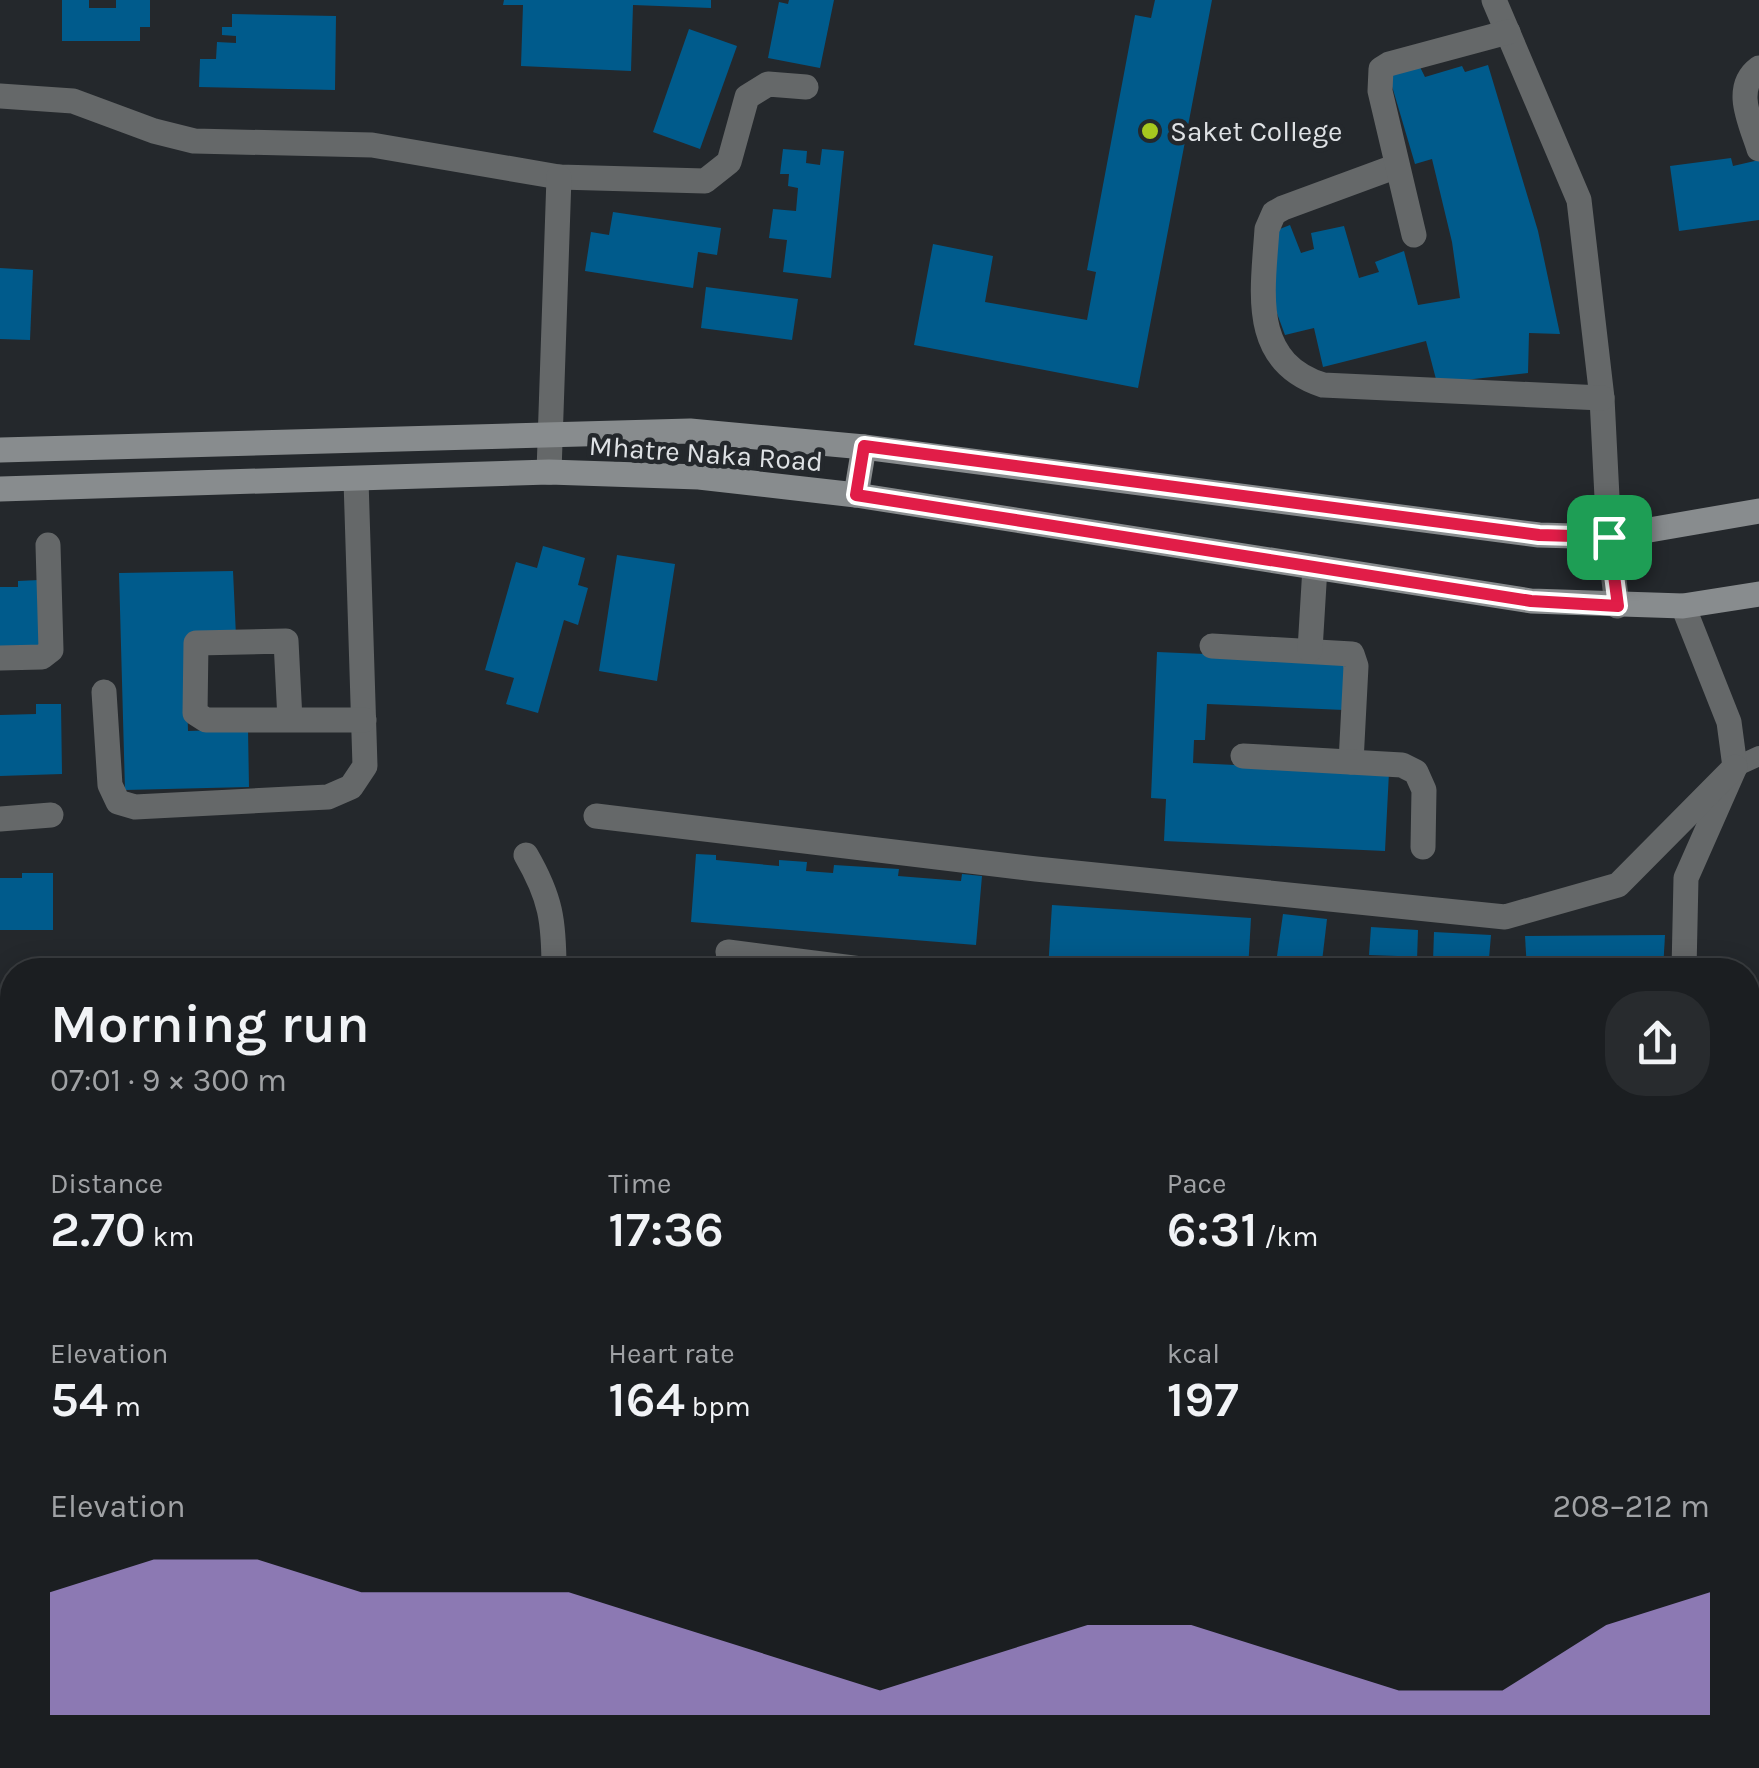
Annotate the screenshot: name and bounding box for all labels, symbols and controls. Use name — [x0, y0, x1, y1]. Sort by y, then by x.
place label: Saket College — [1170, 115, 1342, 148]
marker: Saket College — [1139, 120, 1161, 142]
street label: Mhatre Naka Road — [588, 429, 824, 478]
pin — [1567, 495, 1652, 580]
icon: arrive — [1582, 510, 1637, 565]
button: share — [1605, 991, 1710, 1096]
text: Morning run — [50, 992, 370, 1056]
text: 07:01 · 9 × 300 m — [50, 1062, 287, 1099]
text: Distance — [50, 1167, 163, 1200]
text: Time — [608, 1167, 671, 1200]
text: Pace — [1167, 1167, 1226, 1200]
text: 2.70 — [50, 1200, 146, 1259]
text: 17:36 — [608, 1200, 724, 1259]
text: 6:31 — [1167, 1200, 1258, 1259]
text: km — [146, 1220, 194, 1253]
text: /km — [1258, 1220, 1318, 1253]
text: Elevation — [50, 1337, 169, 1370]
text: Heart rate — [608, 1337, 735, 1370]
text: kcal — [1167, 1337, 1220, 1370]
text: 54 — [50, 1370, 108, 1429]
text: 164 — [608, 1370, 685, 1429]
text: 197 — [1167, 1370, 1239, 1429]
text: m — [108, 1390, 141, 1423]
text: bpm — [685, 1390, 751, 1423]
text: Elevation — [50, 1488, 185, 1525]
text: 208–212 m — [1552, 1488, 1710, 1525]

